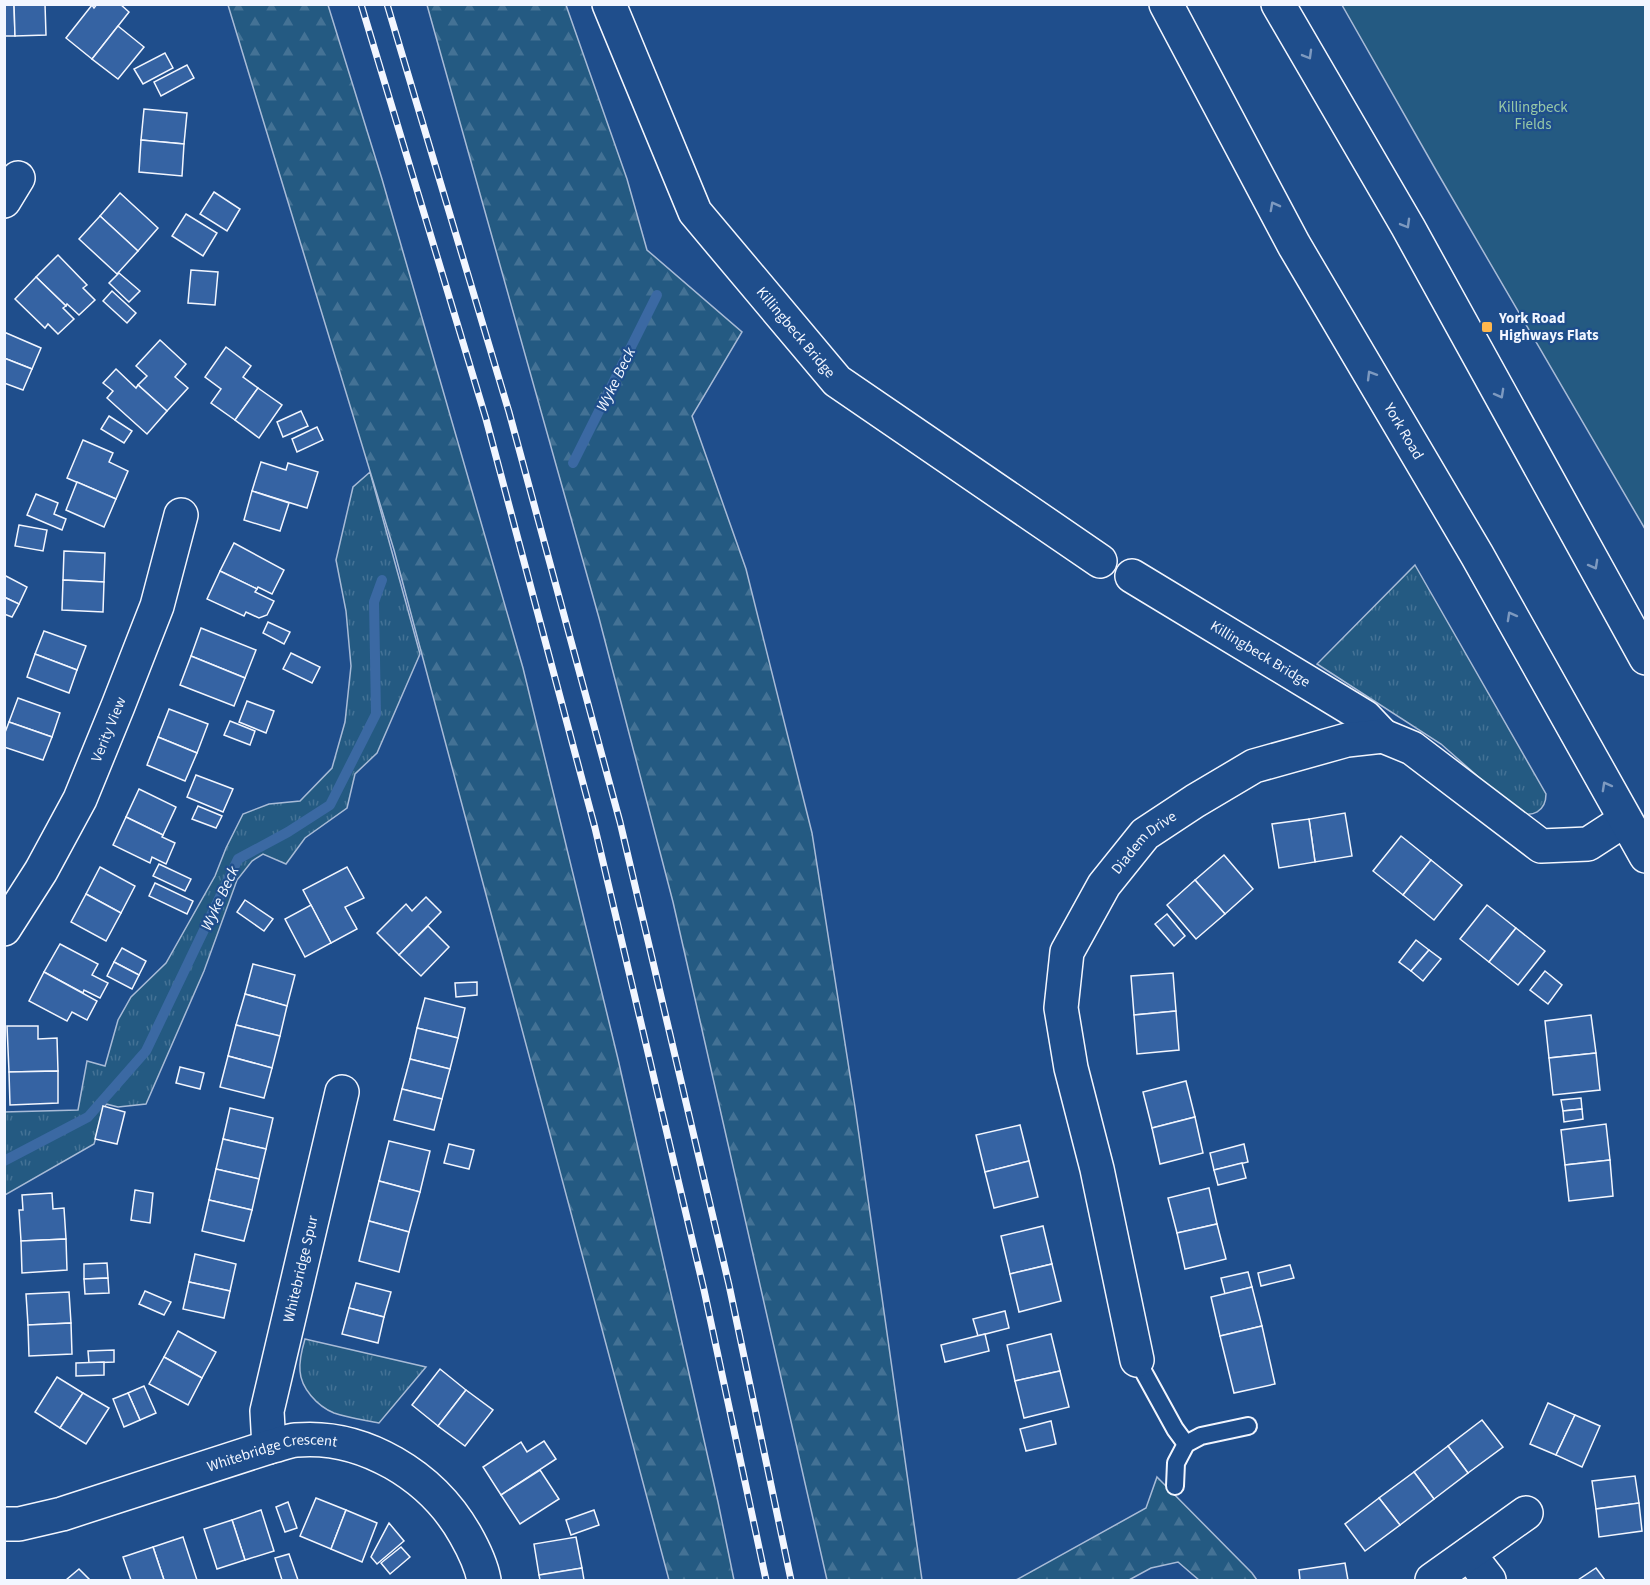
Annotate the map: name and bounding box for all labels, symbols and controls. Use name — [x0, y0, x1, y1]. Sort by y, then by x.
one-way arrow — [1300, 49, 1312, 59]
park label: Killingbeck Fields — [1498, 97, 1568, 135]
one-way arrow — [1270, 202, 1281, 212]
one-way arrow — [1398, 218, 1410, 228]
street label: Killingbeck Bridge — [751, 282, 840, 383]
place label: York Road Highways Flats — [1498, 308, 1599, 346]
marker: York Road Highways Flats — [1480, 320, 1494, 334]
water label: Wyke Beck — [591, 343, 641, 415]
one-way arrow — [1367, 371, 1378, 381]
one-way arrow — [1493, 388, 1504, 399]
street label: York Road — [1378, 398, 1428, 464]
one-way arrow — [1587, 559, 1598, 569]
one-way arrow — [1507, 612, 1518, 622]
street label: Killingbeck Bridge — [1206, 616, 1314, 692]
street label: Verity View — [86, 694, 132, 765]
one-way arrow — [1602, 782, 1613, 793]
street label: Diadem Drive — [1107, 806, 1181, 879]
water label: Wyke Beck — [195, 862, 245, 934]
street label: Whitebridge Spur — [278, 1213, 324, 1325]
street label: Whitebridge Crescent — [204, 1429, 339, 1477]

